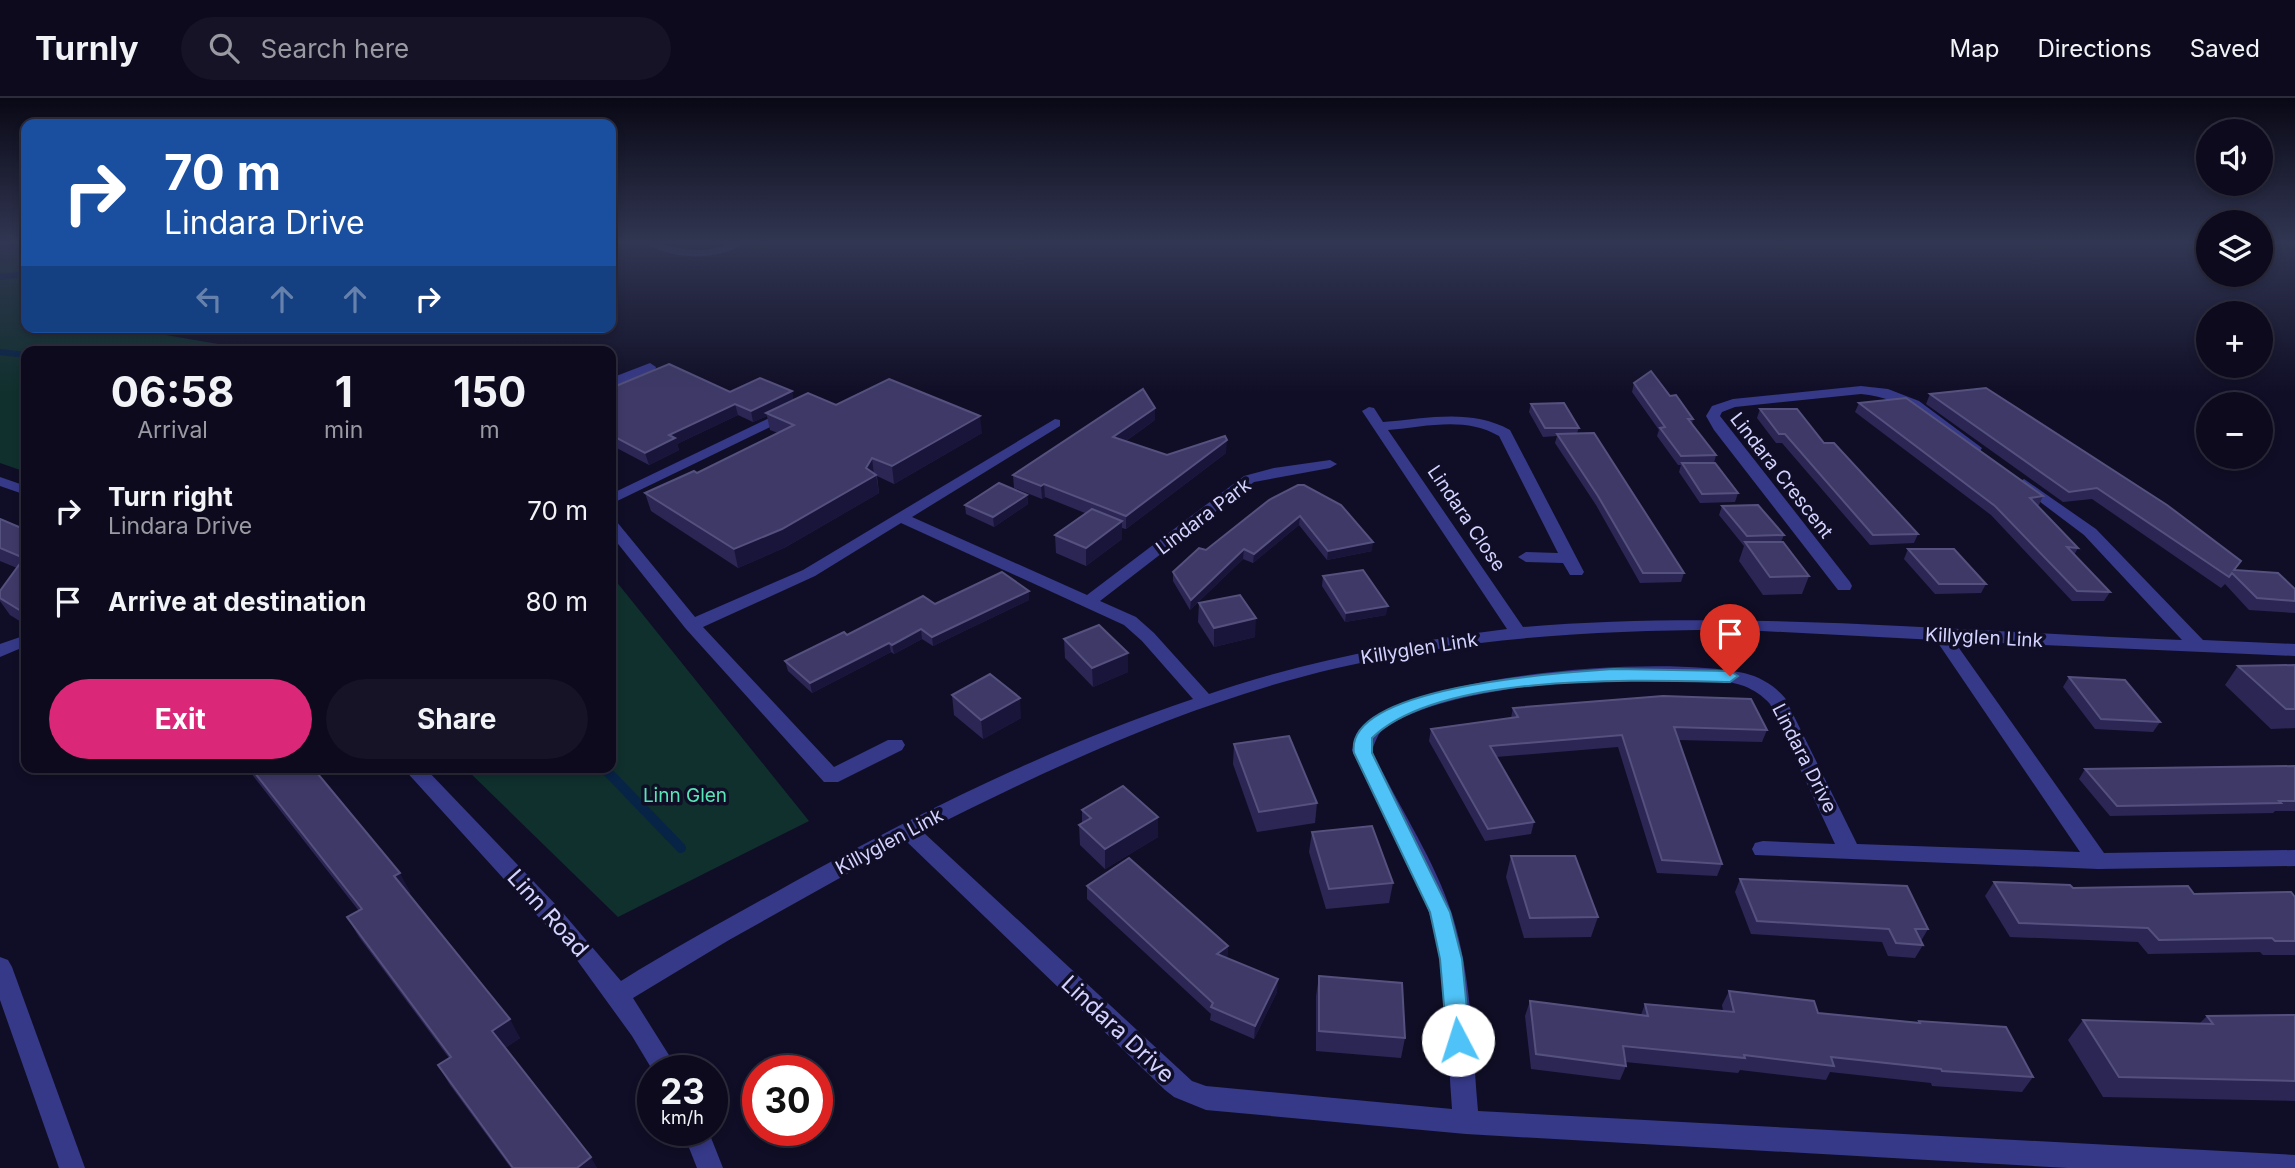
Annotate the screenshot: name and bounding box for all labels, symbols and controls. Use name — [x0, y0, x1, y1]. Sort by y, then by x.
search box — [181, 17, 671, 80]
text: Turnly — [35, 28, 139, 68]
icon: search — [205, 29, 243, 67]
text: Search here — [261, 33, 409, 64]
text: Map — [1950, 34, 1999, 63]
text: Directions — [2037, 34, 2152, 63]
text: Saved — [2190, 34, 2260, 63]
map controls — [2196, 119, 2273, 469]
button: sound — [2196, 119, 2273, 196]
text: 70 m — [164, 143, 281, 202]
icon: right — [49, 147, 140, 238]
text: Lindara Drive — [164, 203, 365, 242]
button: layers — [2196, 210, 2273, 287]
icon: left — [190, 280, 228, 318]
icon: ahead — [263, 280, 301, 318]
icon: ahead — [336, 280, 374, 318]
icon: right — [409, 280, 447, 318]
button: + — [2196, 301, 2273, 378]
text: 06:58 — [111, 366, 234, 417]
text: 1 — [335, 366, 353, 417]
text: 150 — [453, 366, 526, 417]
button: − — [2196, 392, 2273, 469]
street label: Lindara Crescent — [1725, 408, 1838, 543]
text: Arrival — [137, 416, 208, 444]
text: min — [324, 416, 363, 444]
text: m — [480, 416, 500, 444]
street label: Lindara Close — [1423, 461, 1511, 576]
street label: Lindara Park — [1151, 473, 1256, 560]
text: Turn right — [108, 481, 233, 512]
icon: right — [49, 492, 87, 530]
text: 70 m — [527, 495, 588, 526]
text: Lindara Drive — [108, 512, 252, 540]
icon: arrive — [49, 583, 87, 621]
text: Arrive at destination — [108, 586, 367, 617]
text: 80 m — [525, 586, 588, 617]
pin — [1700, 604, 1760, 676]
icon: arrive — [1711, 615, 1749, 653]
street label: Killyglen Link — [1924, 623, 2044, 652]
street label: Killyglen Link — [1359, 628, 1480, 669]
button: Exit — [49, 679, 312, 759]
button: Share — [326, 679, 588, 759]
street label: Lindara Drive — [1767, 700, 1842, 817]
park label: Linn Glen — [643, 784, 727, 807]
street label: Killyglen Link — [832, 803, 947, 879]
street label: Linn Road — [502, 864, 594, 962]
street label: Lindara Drive — [1056, 970, 1180, 1088]
position arrow — [1421, 1003, 1495, 1077]
speed limit sign: 30 — [742, 1055, 833, 1146]
text: 23 — [660, 1070, 705, 1112]
text: km/h — [661, 1107, 704, 1128]

